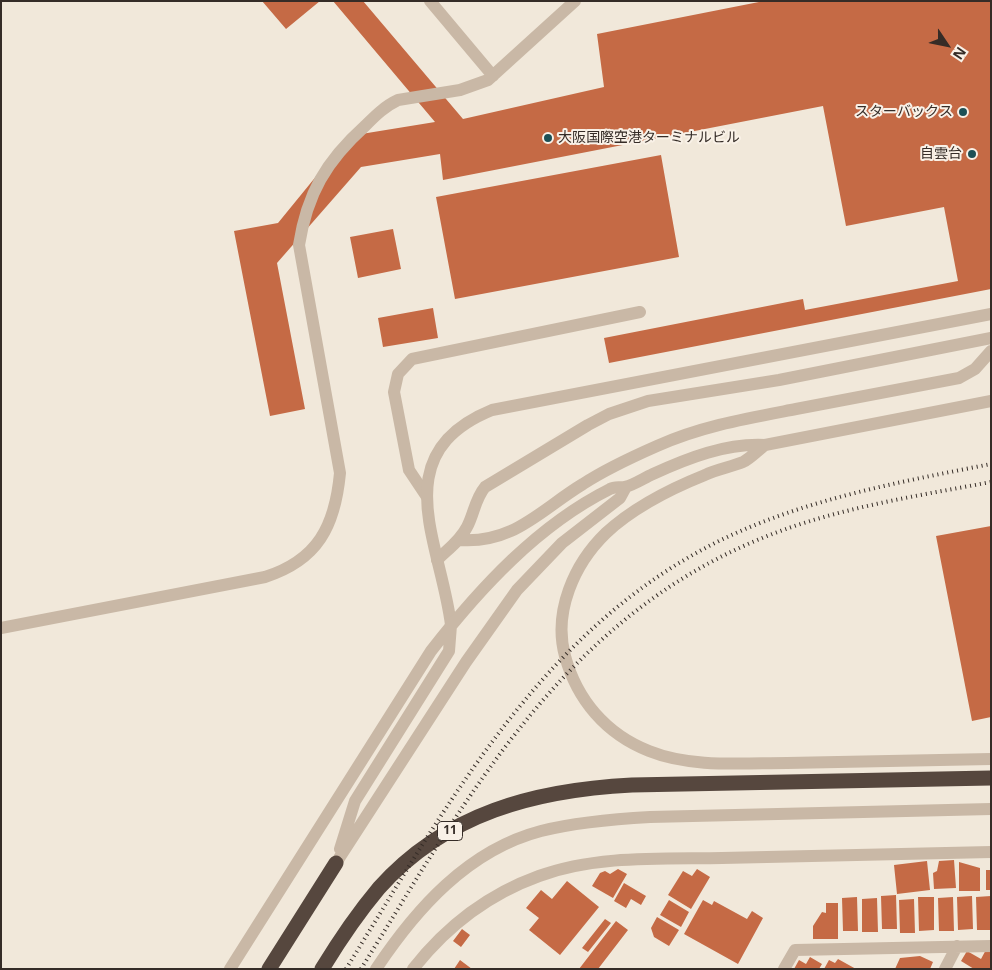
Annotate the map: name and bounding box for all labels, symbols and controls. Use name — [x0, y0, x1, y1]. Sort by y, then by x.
north arrow — [922, 20, 972, 70]
text: N — [949, 44, 971, 64]
place label: スターバックス — [855, 104, 953, 120]
marker: スターバックス — [957, 106, 969, 118]
place label: 大阪国際空港ターミナルビル — [558, 130, 740, 146]
marker: 大阪国際空港ターミナルビル — [542, 132, 554, 144]
place label: 自雲台 — [920, 146, 962, 162]
marker: 自雲台 — [966, 148, 978, 160]
road number: 11 — [438, 821, 462, 840]

